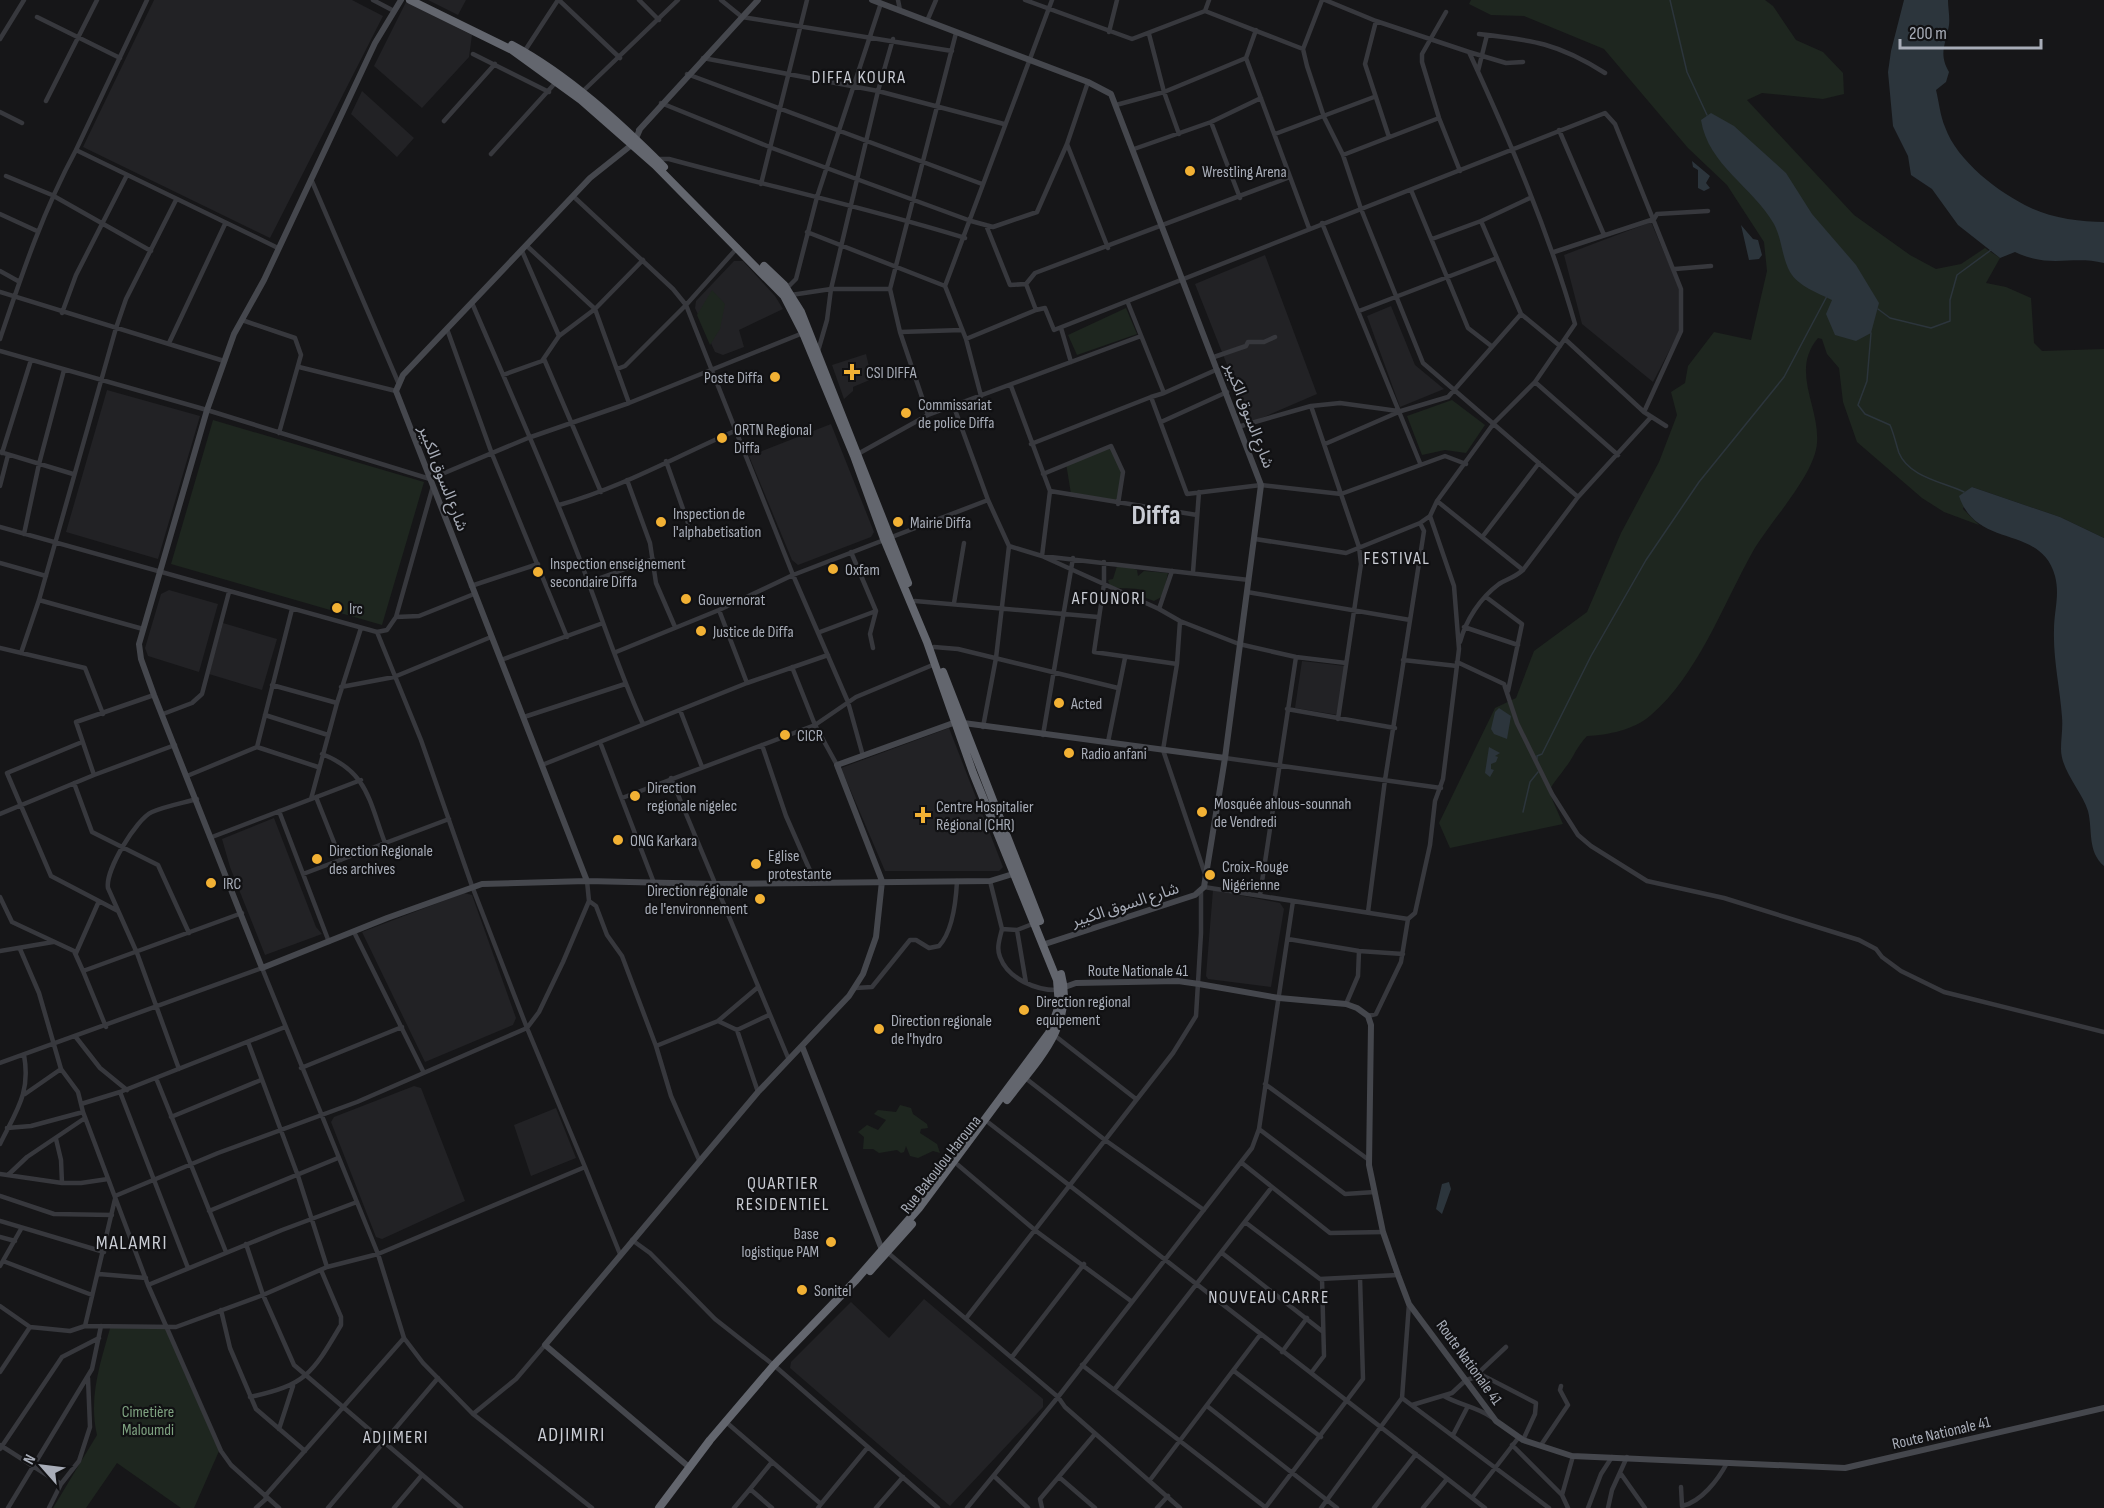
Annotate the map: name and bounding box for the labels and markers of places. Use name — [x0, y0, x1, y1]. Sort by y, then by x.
place label: Wrestling Arena — [1202, 163, 1287, 182]
marker: Wrestling Arena — [1183, 164, 1197, 178]
marker: CSI DIFFA — [843, 363, 861, 381]
place label: CSI DIFFA — [866, 364, 917, 383]
place label: Poste Diffa — [704, 369, 763, 388]
marker: Poste Diffa — [768, 370, 782, 384]
place label: Commissariat de police Diffa — [918, 396, 995, 433]
marker: Commissariat de police Diffa — [899, 406, 913, 420]
place label: ORTN Regional Diffa — [734, 421, 812, 458]
marker: ORTN Regional Diffa — [715, 431, 729, 445]
place label: Inspection de l'alphabetisation — [673, 505, 761, 542]
place label: Mairie Diffa — [910, 514, 971, 533]
marker: Inspection de l'alphabetisation — [654, 515, 668, 529]
marker: Mairie Diffa — [891, 515, 905, 529]
place label: Inspection enseignement secondaire Diffa — [550, 555, 686, 592]
place label: Oxfam — [845, 561, 880, 580]
marker: Oxfam — [826, 562, 840, 576]
marker: Inspection enseignement secondaire Diffa — [531, 565, 545, 579]
place label: Gouvernorat — [698, 591, 765, 610]
marker: Gouvernorat — [679, 592, 693, 606]
place label: Irc — [349, 600, 363, 619]
marker: Irc — [330, 601, 344, 615]
place label: Justice de Diffa — [712, 623, 794, 642]
marker: Justice de Diffa — [694, 624, 708, 638]
place label: Acted — [1070, 695, 1102, 714]
marker: Acted — [1052, 696, 1066, 710]
place label: CICR — [797, 727, 823, 746]
marker: CICR — [778, 728, 792, 742]
place label: Radio anfani — [1081, 745, 1147, 764]
marker: Radio anfani — [1062, 746, 1076, 760]
place label: Direction regionale nigelec — [647, 779, 737, 816]
marker: Direction regionale nigelec — [628, 789, 642, 803]
place label: Mosquée ahlous-sounnah de Vendredi — [1214, 795, 1351, 832]
place label: Centre Hospitalier Régional (CHR) — [936, 798, 1034, 835]
marker: Mosquée ahlous-sounnah de Vendredi — [1195, 805, 1209, 819]
marker: Centre Hospitalier Régional (CHR) — [914, 806, 932, 824]
place label: ONG Karkara — [630, 832, 697, 851]
marker: ONG Karkara — [611, 833, 625, 847]
place label: Direction Regionale des archives — [329, 842, 433, 879]
place label: Eglise protestante — [768, 847, 832, 884]
marker: Direction Regionale des archives — [310, 852, 324, 866]
marker: Eglise protestante — [749, 857, 763, 871]
place label: Croix-Rouge Nigérienne — [1222, 858, 1289, 895]
marker: Croix-Rouge Nigérienne — [1203, 868, 1217, 882]
place label: IRC — [223, 875, 242, 894]
marker: IRC — [204, 876, 218, 890]
place label: Direction régionale de l'environnement — [645, 882, 748, 919]
marker: Direction régionale de l'environnement — [753, 892, 767, 906]
place label: Direction regional equipement — [1036, 993, 1131, 1030]
marker: Direction regional equipement — [1017, 1003, 1031, 1017]
place label: Direction regionale de l'hydro — [891, 1012, 992, 1049]
marker: Direction regionale de l'hydro — [872, 1022, 886, 1036]
place label: Base logistique PAM — [741, 1225, 819, 1262]
marker: Base logistique PAM — [824, 1235, 838, 1249]
place label: Sonitel — [814, 1282, 851, 1301]
marker: Sonitel — [795, 1283, 809, 1297]

